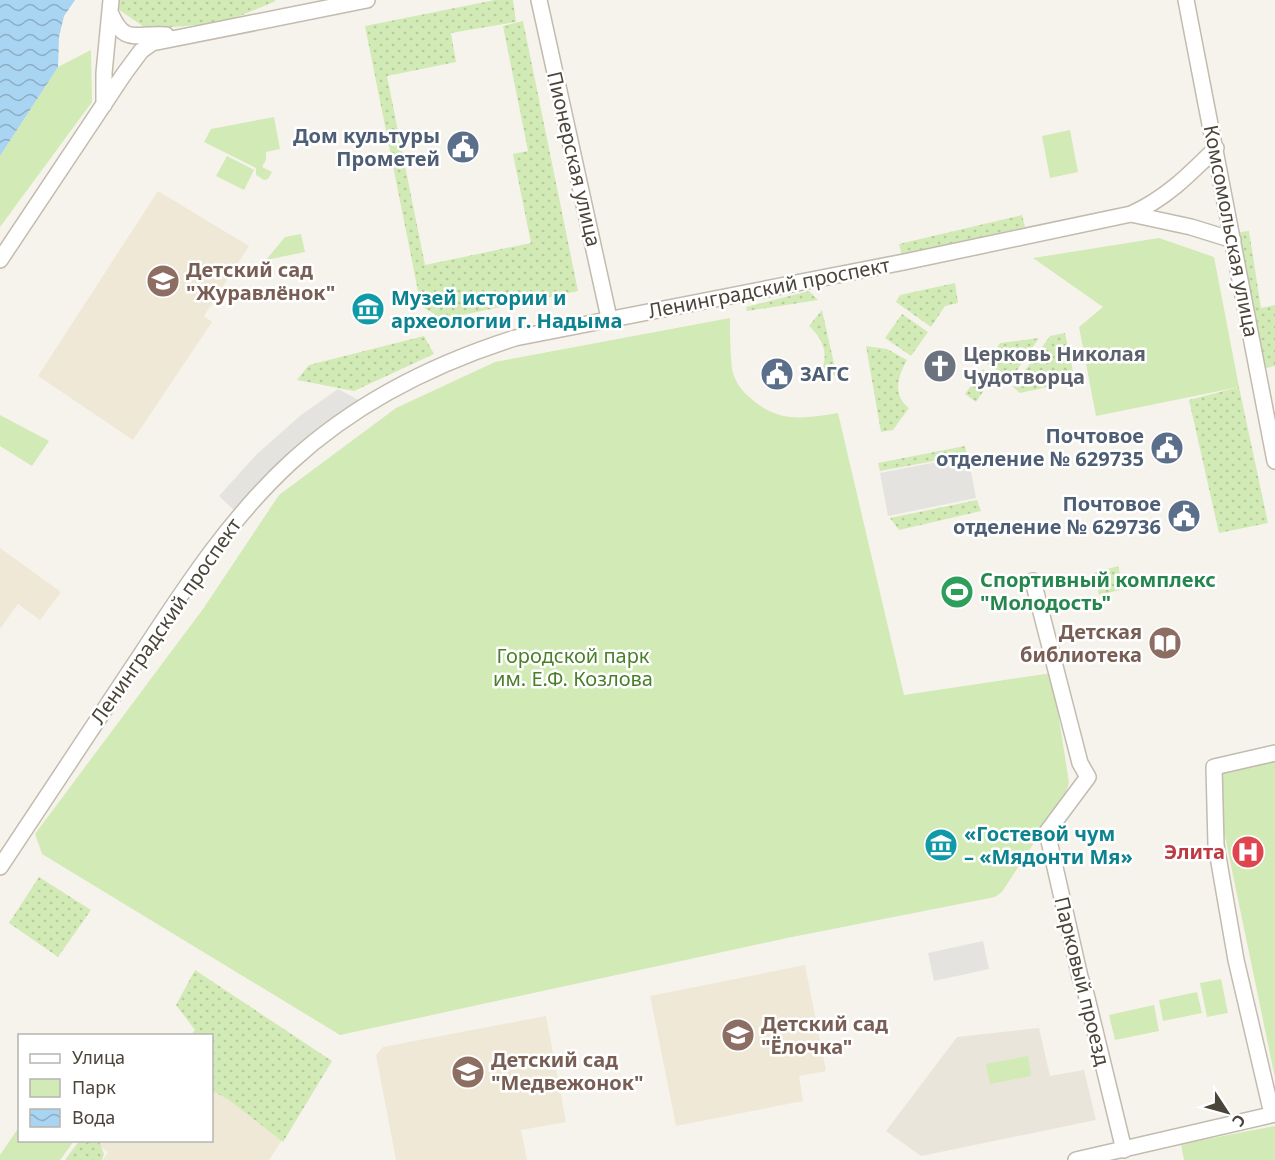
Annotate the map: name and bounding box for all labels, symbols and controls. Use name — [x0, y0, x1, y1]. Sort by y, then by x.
street label: Пионерская улица — [541, 69, 608, 249]
place label: Дом культуры Прометей — [293, 122, 440, 172]
street label: Комсомольская улица — [1198, 123, 1265, 339]
public building icon: Дом культуры Прометей — [445, 129, 481, 165]
street label: Ленинградский проспект — [646, 251, 892, 324]
place label: Детский сад "Журавлёнок" — [186, 256, 335, 306]
school or university icon: Детский сад "Журавлёнок" — [145, 263, 181, 299]
place label: Музей истории и археологии г. Надыма — [391, 284, 622, 334]
museum icon: Музей истории и археологии г. Надыма — [350, 291, 386, 327]
place label: Церковь Николая Чудотворца — [963, 340, 1146, 390]
church icon: Церковь Николая Чудотворца — [922, 348, 958, 384]
public building icon: ЗАГС — [759, 356, 795, 392]
place label: ЗАГС — [800, 360, 850, 387]
place label: Почтовое отделение № 629735 — [936, 422, 1144, 472]
public building icon: Почтовое отделение № 629735 — [1149, 430, 1185, 466]
place label: Почтовое отделение № 629736 — [953, 490, 1161, 540]
public building icon: Почтовое отделение № 629736 — [1166, 498, 1202, 534]
street label: Ленинградский проспект — [84, 512, 247, 729]
place label: Спортивный комплекс "Молодость" — [980, 566, 1216, 616]
sports icon: Спортивный комплекс "Молодость" — [939, 574, 975, 610]
place label: Детская библиотека — [1020, 618, 1142, 668]
library icon: Детская библиотека — [1147, 625, 1183, 661]
park label: Городской парк им. Е.Ф. Козлова — [493, 642, 653, 692]
place label: «Гостевой чум – «Мядонти Мя» — [964, 820, 1133, 870]
museum icon: «Гостевой чум – «Мядонти Мя» — [923, 827, 959, 863]
hospital icon: Элита — [1230, 834, 1266, 870]
place label: Элита — [1164, 838, 1225, 865]
street label: Парковый проезд — [1048, 894, 1117, 1068]
place label: Детский сад "Ёлочка" — [761, 1010, 888, 1060]
school or university icon: Детский сад "Ёлочка" — [720, 1017, 756, 1053]
legend — [18, 1034, 213, 1142]
text: Улица — [72, 1045, 125, 1069]
place label: Детский сад "Медвежонок" — [491, 1046, 644, 1096]
school or university icon: Детский сад "Медвежонок" — [450, 1054, 486, 1090]
text: Парк — [72, 1075, 116, 1099]
north arrow — [1197, 1082, 1257, 1142]
text: Вода — [72, 1105, 115, 1129]
text: С — [1227, 1110, 1251, 1131]

